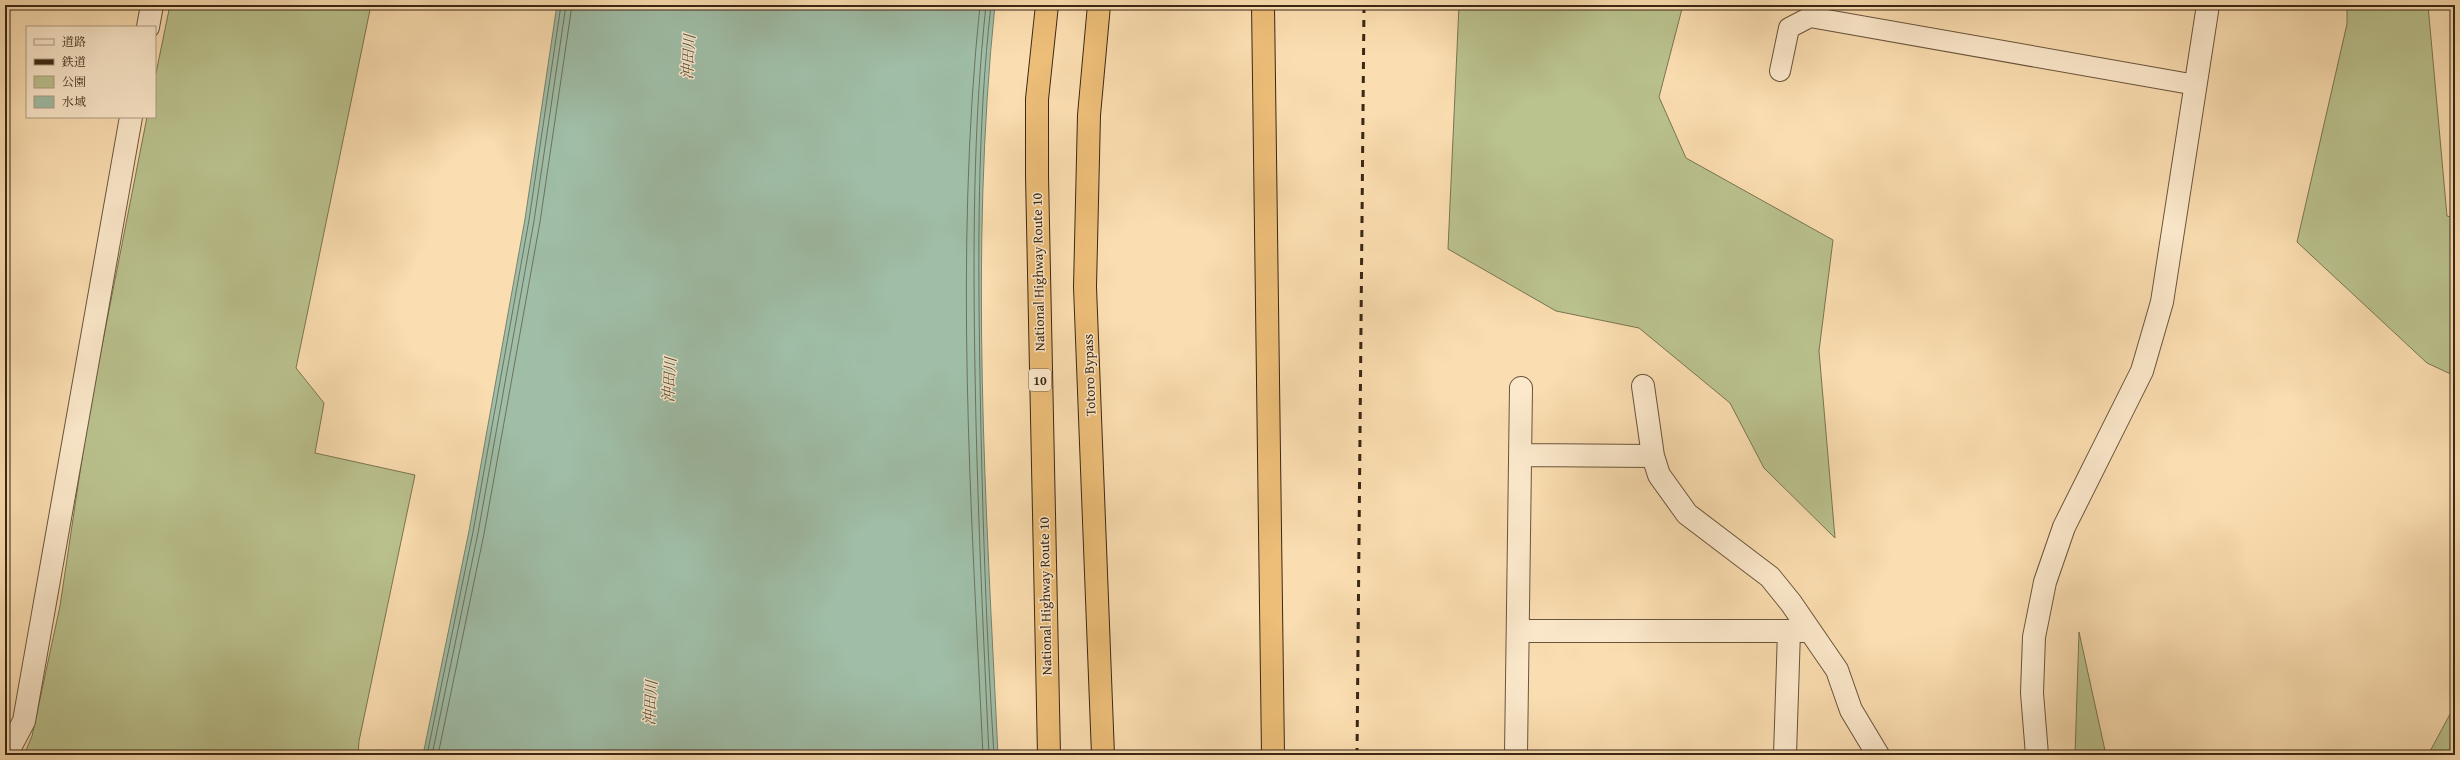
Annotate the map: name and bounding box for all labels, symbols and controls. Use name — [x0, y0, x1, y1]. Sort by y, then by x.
legend — [26, 26, 156, 118]
water label: 沖田川 — [676, 32, 700, 80]
text: 道路 — [62, 33, 86, 50]
text: 鉄道 — [61, 53, 86, 70]
text: 公園 — [62, 73, 86, 90]
text: 水域 — [62, 93, 86, 110]
street label: National Highway Route 10 — [1027, 192, 1049, 351]
street label: Totoro Bypass — [1078, 333, 1100, 417]
water label: 沖田川 — [657, 355, 681, 403]
road number: 10 — [1029, 369, 1051, 391]
street label: National Highway Route 10 — [1034, 516, 1056, 675]
water label: 沖田川 — [638, 678, 662, 726]

